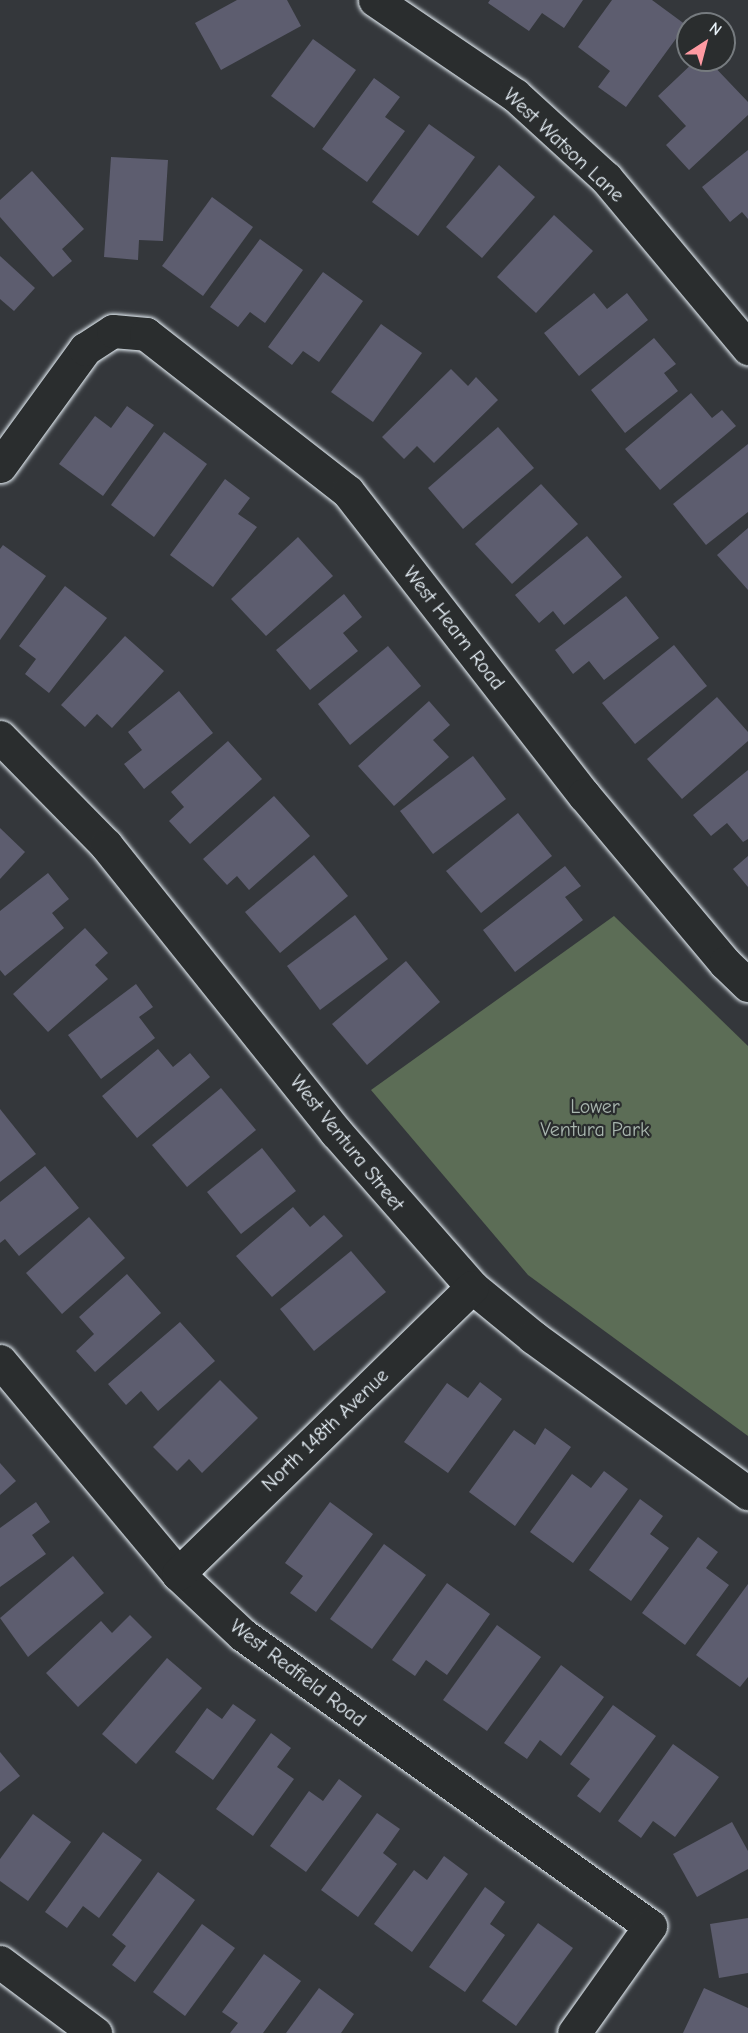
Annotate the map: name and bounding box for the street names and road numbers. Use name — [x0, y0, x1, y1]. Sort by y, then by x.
street label: West Watson Lane — [499, 83, 629, 207]
street label: West Hearn Road — [398, 561, 510, 695]
street label: West Ventura Street — [285, 1070, 409, 1216]
street label: North 148th Avenue — [257, 1363, 393, 1497]
street label: West Redfield Road — [225, 1614, 371, 1732]

